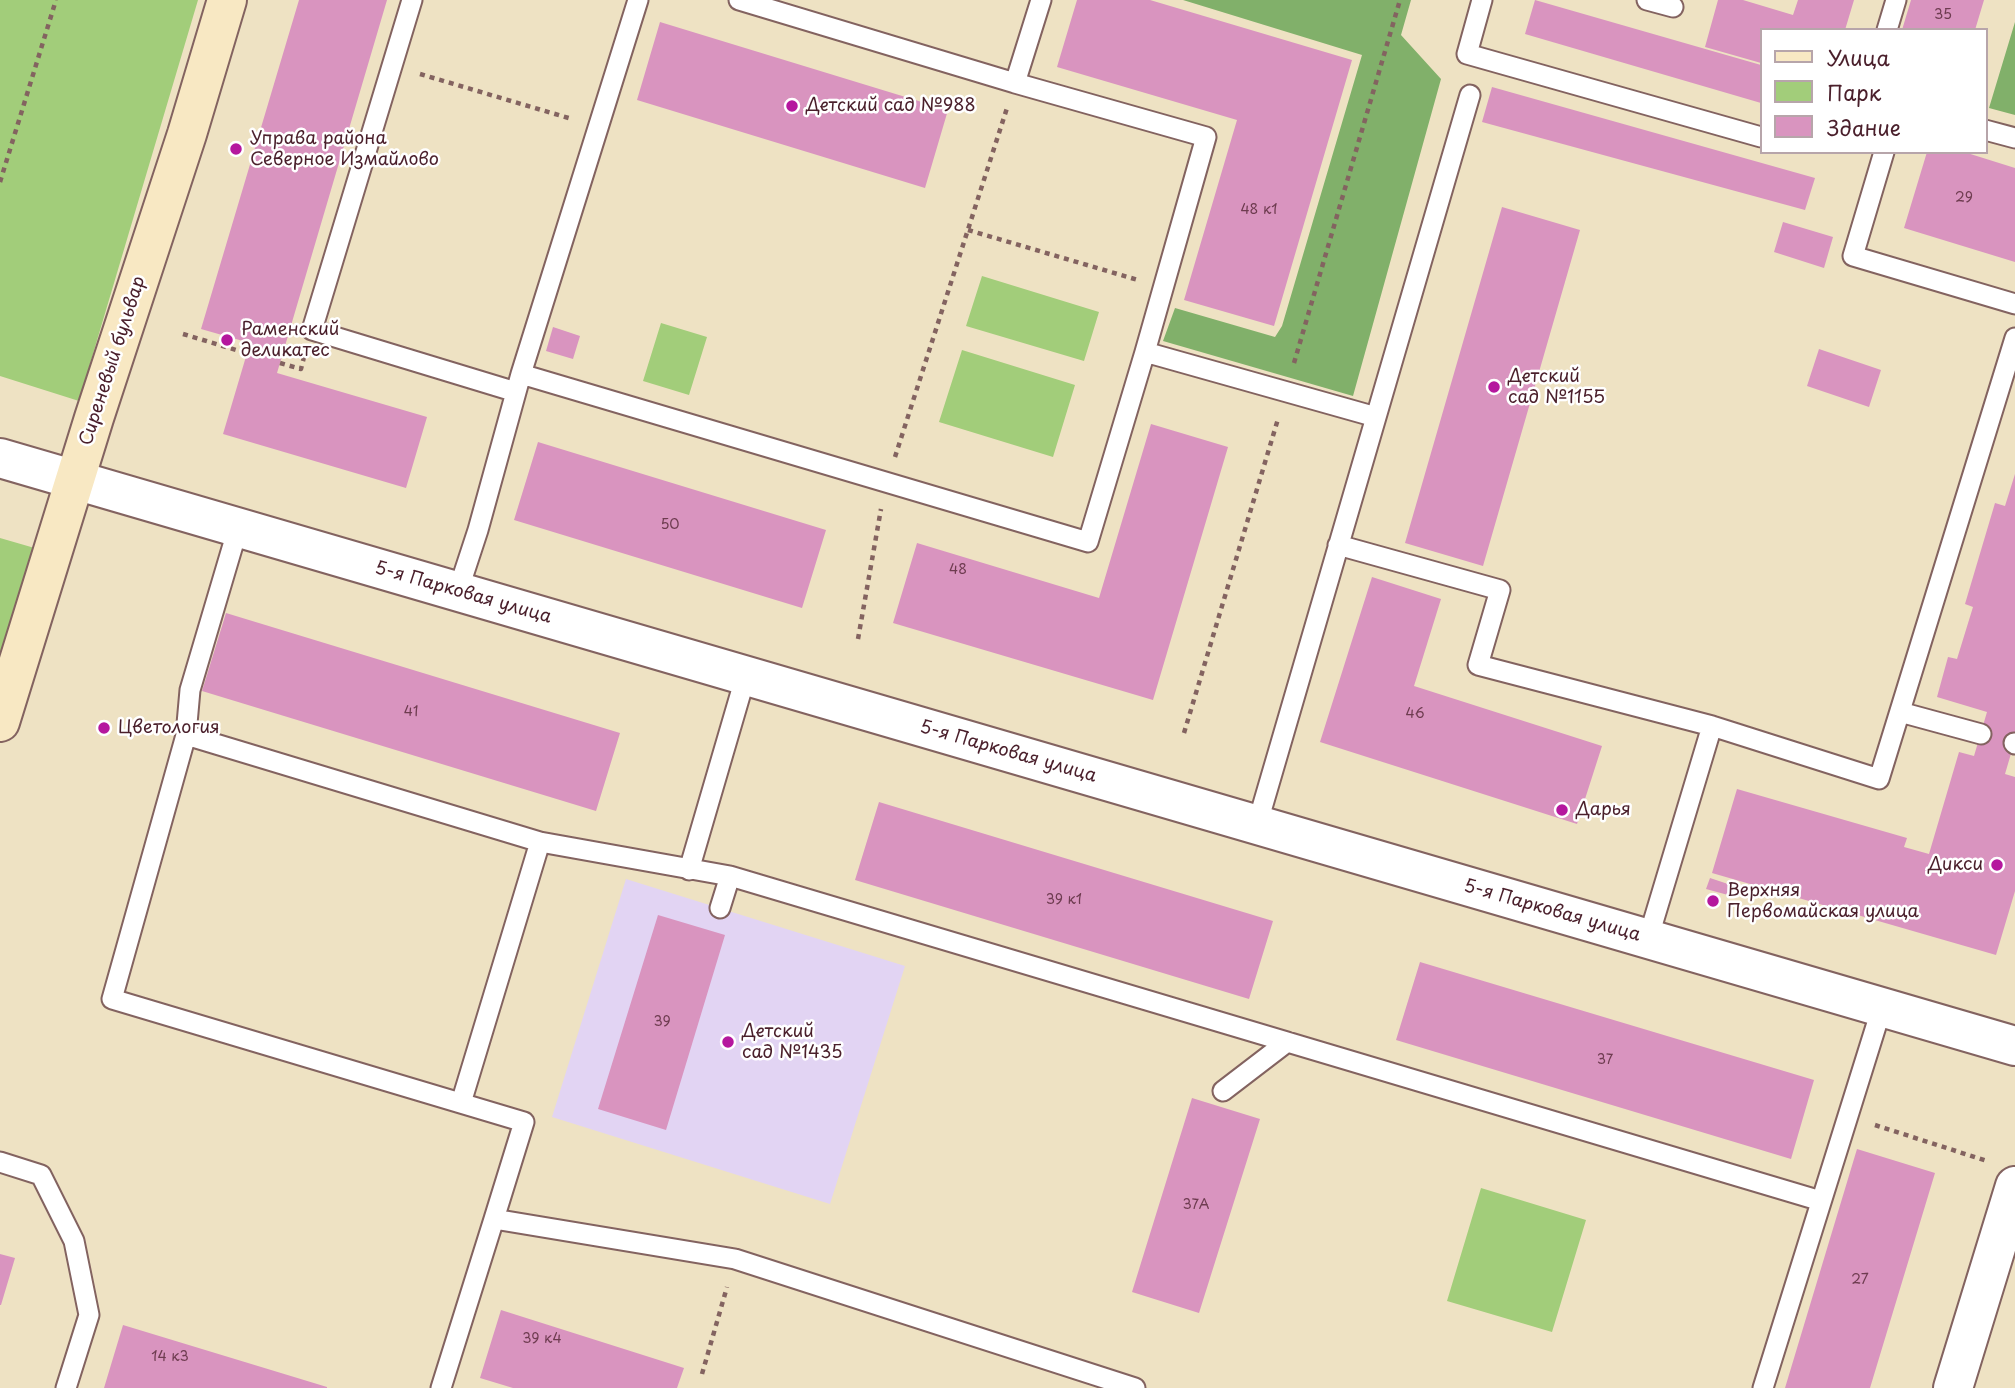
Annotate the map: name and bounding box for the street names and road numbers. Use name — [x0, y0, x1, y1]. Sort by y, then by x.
street label: Сиреневый бульвар — [75, 274, 151, 448]
street label: 5-я Парковая улица — [372, 557, 554, 629]
street label: 5-я Парковая улица — [917, 716, 1099, 788]
street label: 5-я Парковая улица — [1461, 875, 1643, 947]

